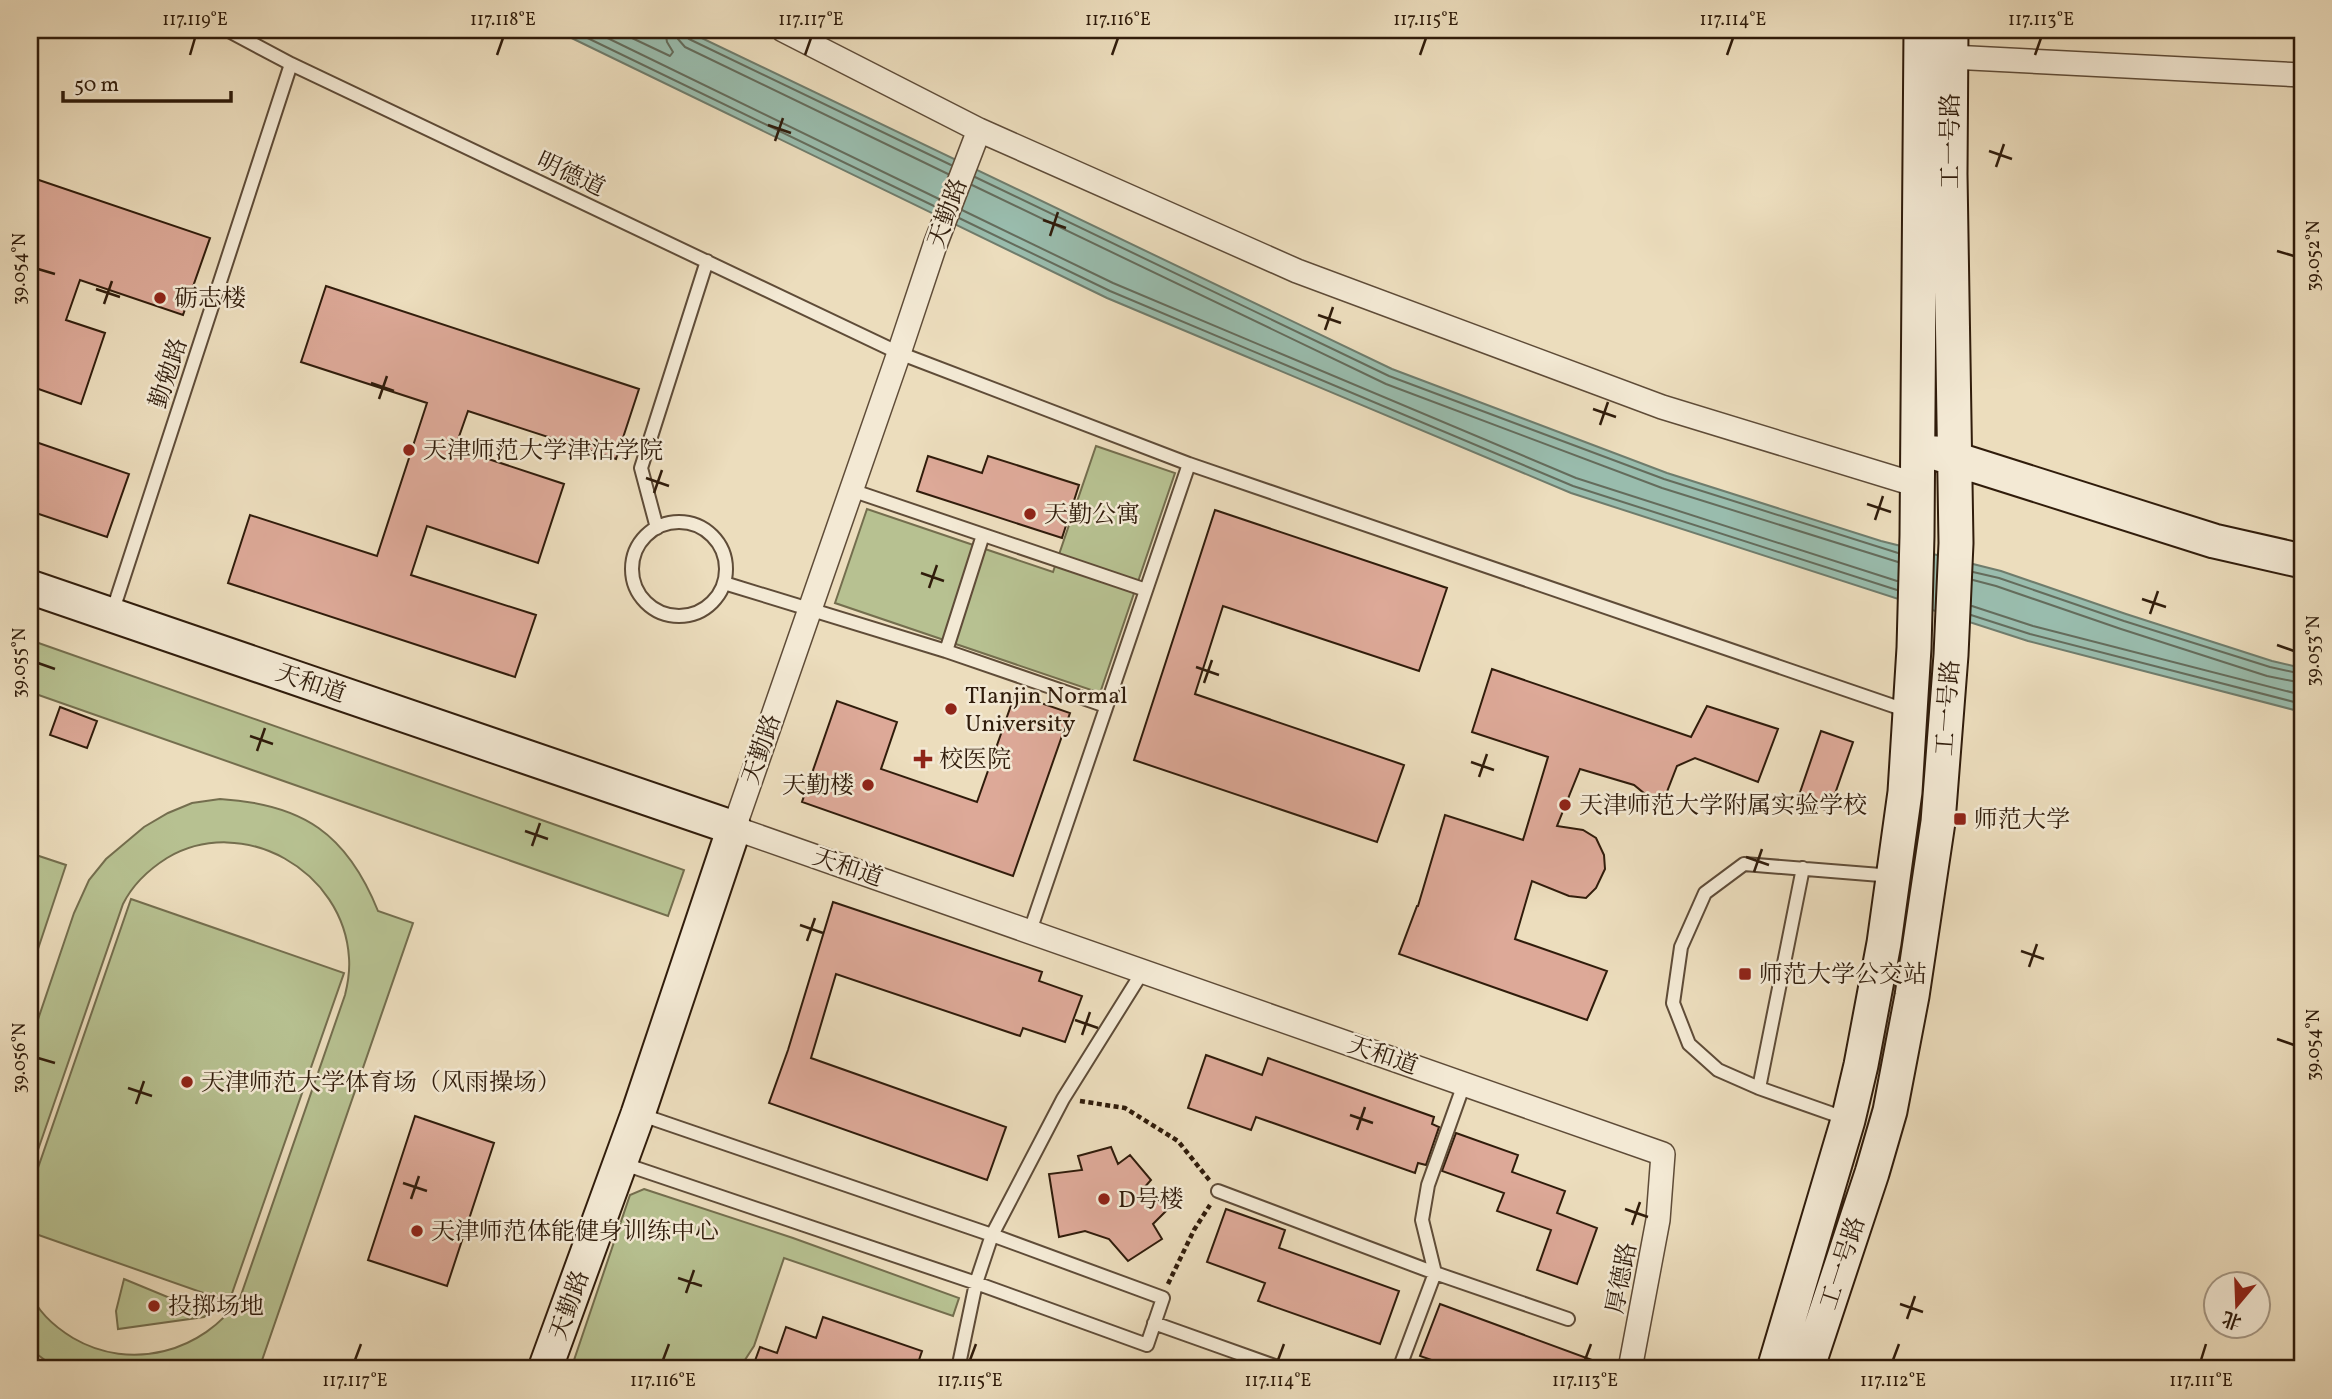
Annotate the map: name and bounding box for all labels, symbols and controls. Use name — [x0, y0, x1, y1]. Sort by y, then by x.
text: 117.119°E — [162, 8, 228, 33]
text: 117.118°E — [470, 8, 536, 33]
text: 117.117°E — [778, 8, 844, 33]
text: 117.116°E — [1085, 8, 1151, 33]
text: 117.115°E — [1393, 8, 1459, 33]
text: 117.114°E — [1700, 8, 1767, 33]
text: 117.113°E — [2008, 8, 2074, 33]
scale bar — [63, 60, 231, 104]
text: 50 m — [74, 71, 119, 100]
street label: 工一号路 — [1935, 93, 1969, 189]
street label: 明德道 — [530, 145, 610, 206]
street label: 天勤路 — [921, 174, 977, 253]
text: 39.052°N — [2302, 220, 2327, 292]
text: 39.054°N — [8, 233, 33, 305]
place label: 砺志楼 — [174, 283, 246, 317]
marker: 砺志楼 — [152, 290, 168, 306]
street label: 勤勉路 — [143, 334, 197, 413]
place label: 天津师范大学津沽学院 — [423, 435, 663, 469]
marker: 天津师范大学津沽学院 — [401, 442, 417, 458]
place label: 天勤公寓 — [1044, 499, 1140, 533]
marker: 天勤公寓 — [1022, 506, 1038, 522]
text: 39.053°N — [2302, 615, 2327, 687]
text: 39.055°N — [8, 628, 33, 698]
street label: 天和道 — [271, 657, 350, 713]
street label: 工一号路 — [1929, 659, 1969, 757]
place label: TIanjin Normal University — [965, 680, 1127, 742]
marker: TIanjin Normal University — [943, 701, 959, 717]
street label: 天勤路 — [735, 710, 791, 789]
place label: 校医院 — [939, 744, 1011, 778]
marker: 校医院 — [913, 749, 933, 769]
place label: 天勤楼 — [782, 770, 854, 804]
marker: 天勤楼 — [860, 777, 876, 793]
place label: 天津师范大学附属实验学校 — [1579, 790, 1867, 824]
marker: 天津师范大学附属实验学校 — [1557, 797, 1573, 813]
place label: 师范大学 — [1974, 804, 2070, 838]
marker: 师范大学 — [1952, 811, 1968, 827]
street label: 天和道 — [808, 841, 887, 897]
place label: 师范大学公交站 — [1759, 959, 1927, 993]
marker: 师范大学公交站 — [1737, 966, 1753, 982]
text: 39.054°N — [2302, 1009, 2327, 1081]
text: 39.056°N — [8, 1023, 33, 1093]
street label: 天和道 — [1343, 1029, 1422, 1085]
place label: 天津师范大学体育场（风雨操场） — [201, 1067, 561, 1101]
marker: 天津师范大学体育场（风雨操场） — [179, 1074, 195, 1090]
place label: D号楼 — [1118, 1184, 1184, 1218]
marker: D号楼 — [1096, 1191, 1112, 1207]
street label: 工一号路 — [1813, 1213, 1875, 1315]
place label: 天津师范体能健身训练中心 — [431, 1216, 719, 1250]
marker: 天津师范体能健身训练中心 — [409, 1223, 425, 1239]
street label: 厚德路 — [1599, 1240, 1647, 1317]
street label: 天勤路 — [543, 1266, 599, 1345]
north arrow — [2202, 1270, 2272, 1340]
place label: 投掷场地 — [168, 1291, 264, 1325]
marker: 投掷场地 — [146, 1298, 162, 1314]
text: 北 — [2219, 1304, 2245, 1335]
text: 117.117°E — [322, 1369, 388, 1394]
text: 117.116°E — [630, 1369, 696, 1394]
text: 117.115°E — [937, 1369, 1003, 1394]
text: 117.114°E — [1245, 1369, 1312, 1394]
text: 117.113°E — [1552, 1369, 1618, 1394]
text: 117.112°E — [1860, 1369, 1926, 1394]
text: 117.111°E — [2169, 1369, 2233, 1394]

